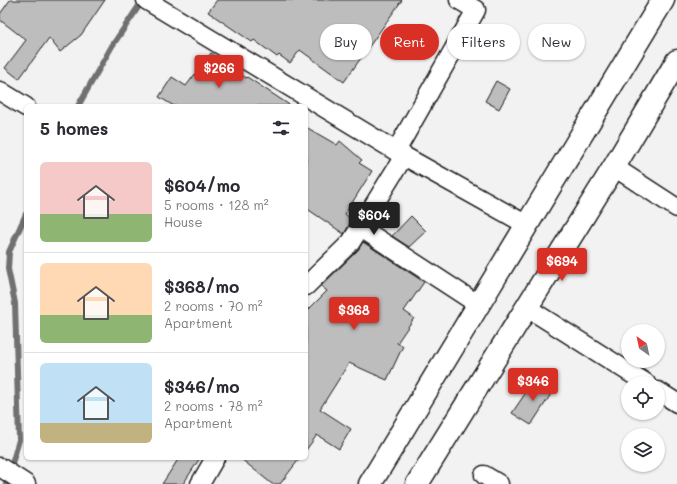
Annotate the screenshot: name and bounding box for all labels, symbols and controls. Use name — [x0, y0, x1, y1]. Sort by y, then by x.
chip: Buy — [320, 24, 372, 60]
chip: Rent — [380, 24, 439, 60]
chip: Filters — [447, 24, 520, 60]
chip: New — [528, 24, 585, 60]
pin: $266 — [195, 55, 243, 89]
text: $266 — [203, 59, 235, 76]
text: 5 homes — [40, 117, 108, 139]
icon: filters — [270, 117, 292, 139]
text: $604/mo — [164, 174, 240, 196]
icon: home — [72, 178, 120, 226]
text: 5 rooms · 128 m² — [164, 196, 269, 213]
pin: $604 — [350, 202, 398, 236]
text: $604 — [358, 206, 390, 223]
text: House — [164, 213, 202, 230]
pin: $694 — [538, 248, 586, 282]
text: $694 — [546, 252, 578, 269]
text: $368/mo — [164, 275, 239, 297]
icon: home — [72, 279, 120, 327]
text: 2 rooms · 70 m² — [164, 297, 263, 314]
pin: $368 — [330, 297, 378, 331]
text: $368 — [338, 301, 370, 318]
text: Apartment — [164, 314, 233, 331]
north arrow — [621, 324, 665, 368]
map controls — [621, 324, 665, 472]
pin: $346 — [509, 368, 557, 402]
text: $346 — [517, 372, 549, 389]
text: $346/mo — [164, 375, 240, 397]
button: locate — [621, 376, 665, 420]
icon: home — [72, 379, 120, 427]
text: 2 rooms · 78 m² — [164, 397, 263, 414]
text: Apartment — [164, 414, 233, 431]
button: layers — [621, 428, 665, 472]

